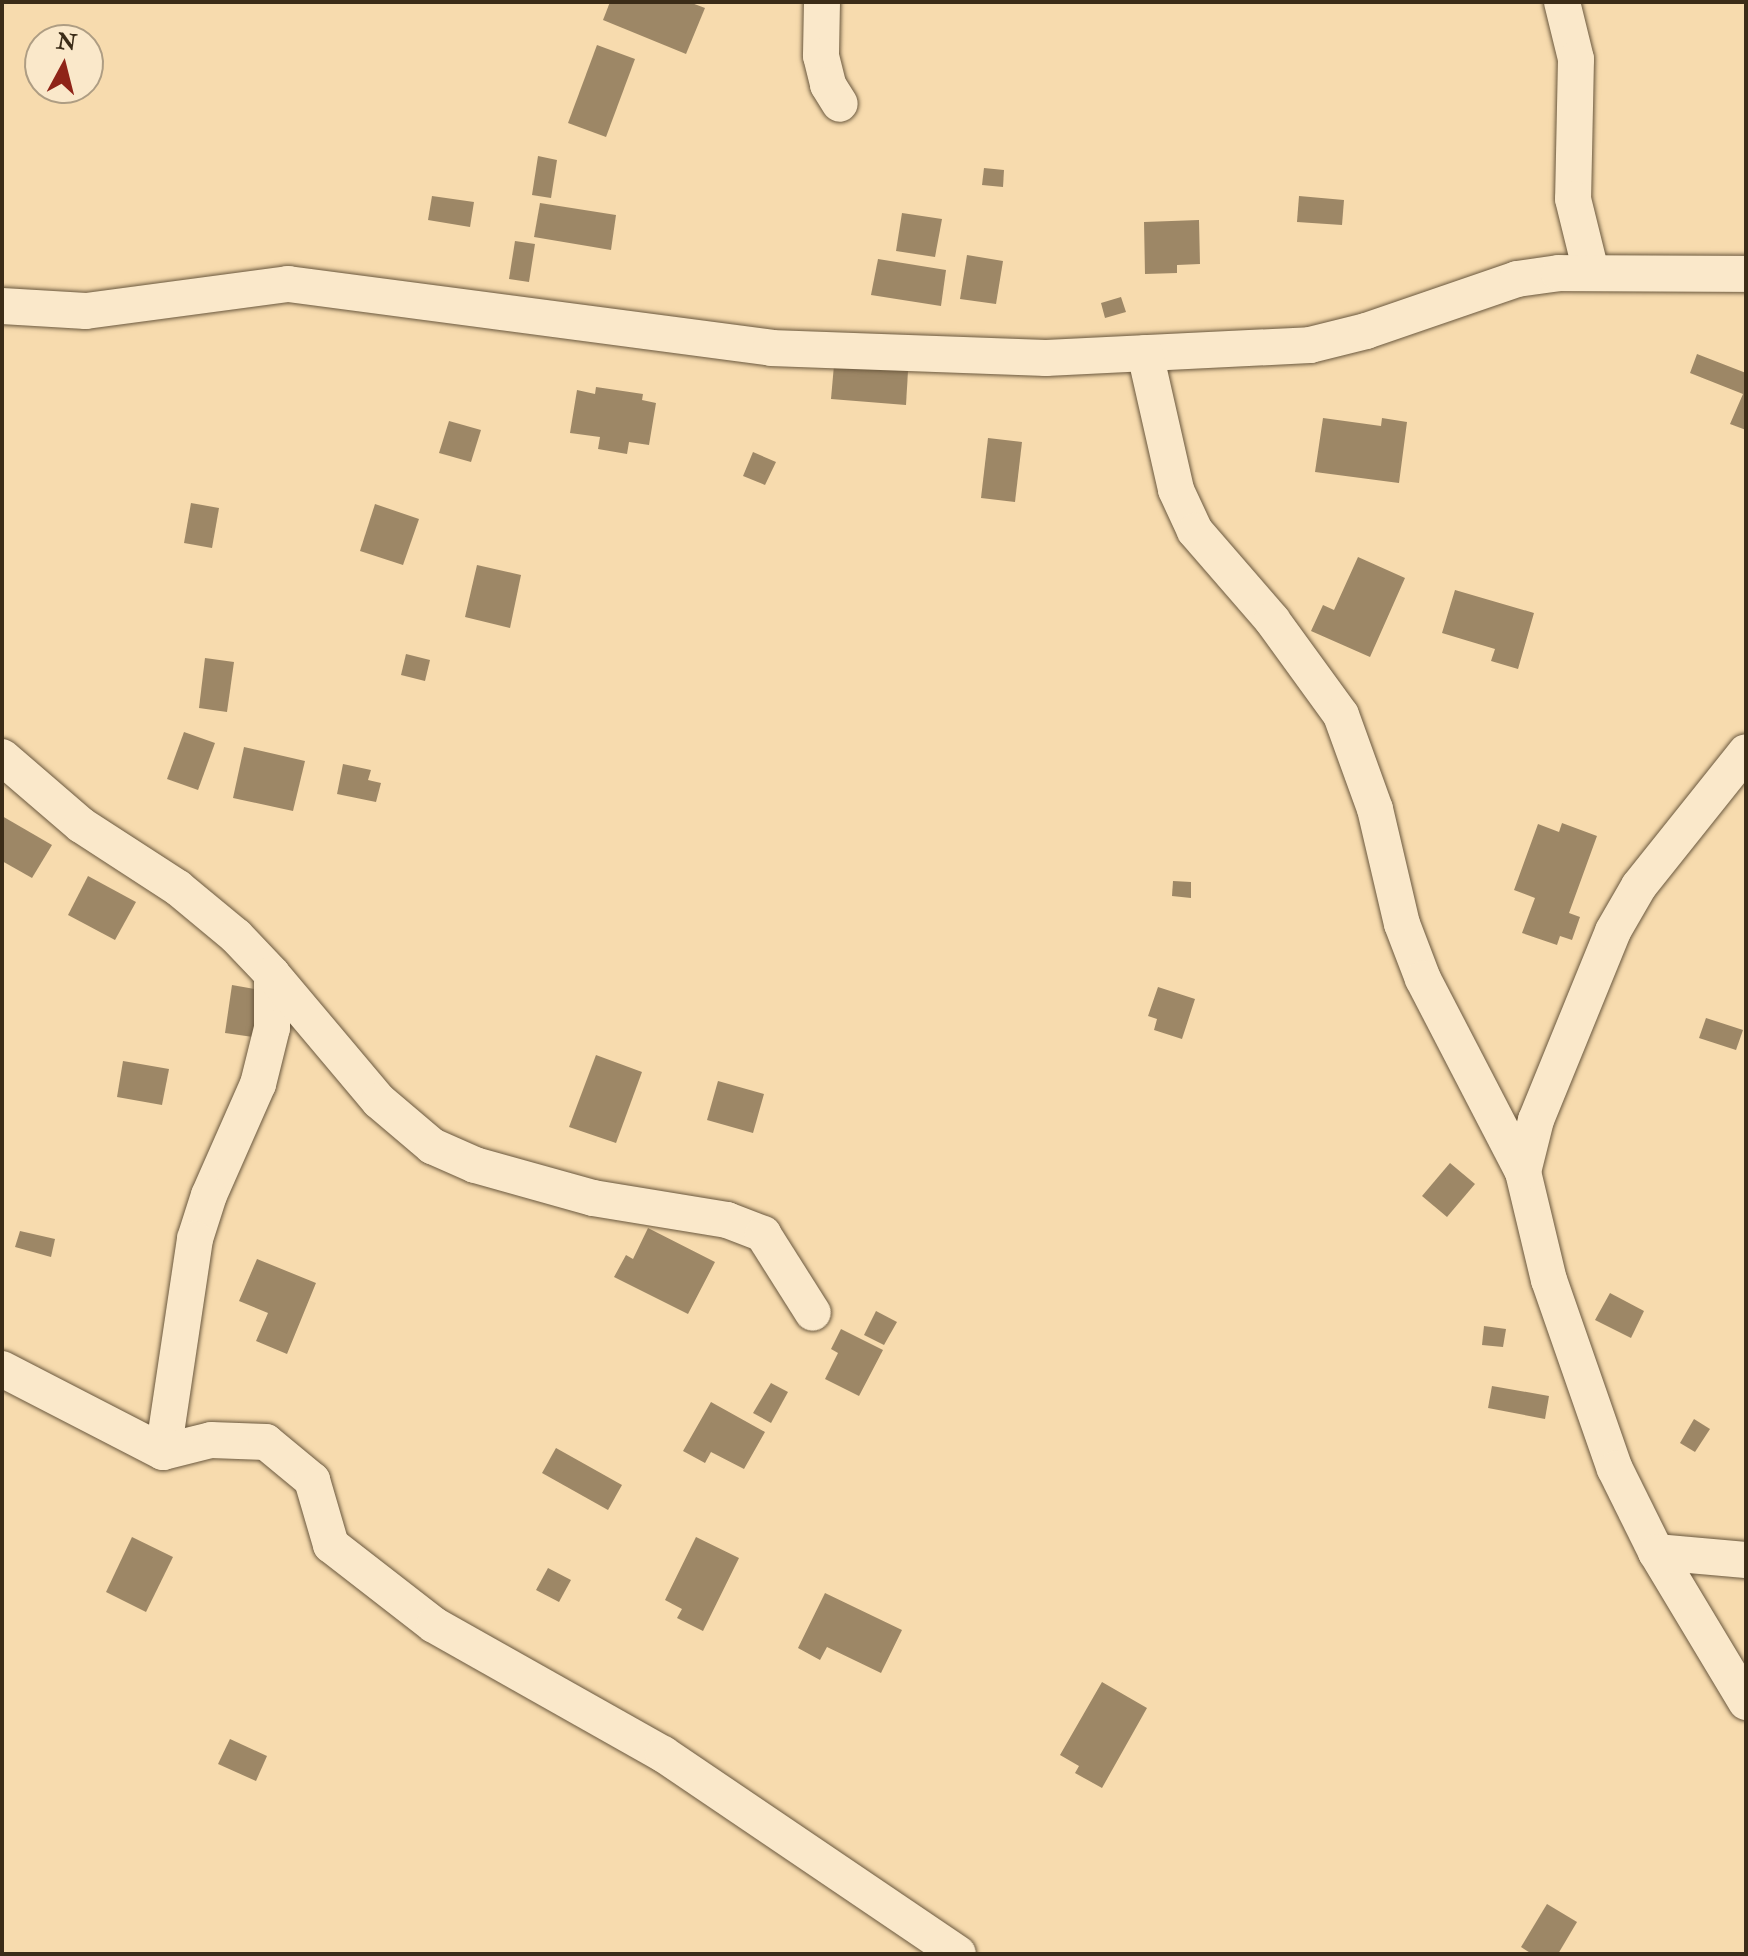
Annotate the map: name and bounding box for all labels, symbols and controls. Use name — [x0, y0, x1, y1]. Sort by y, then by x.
north arrow — [24, 24, 104, 104]
text: N — [55, 27, 78, 57]

